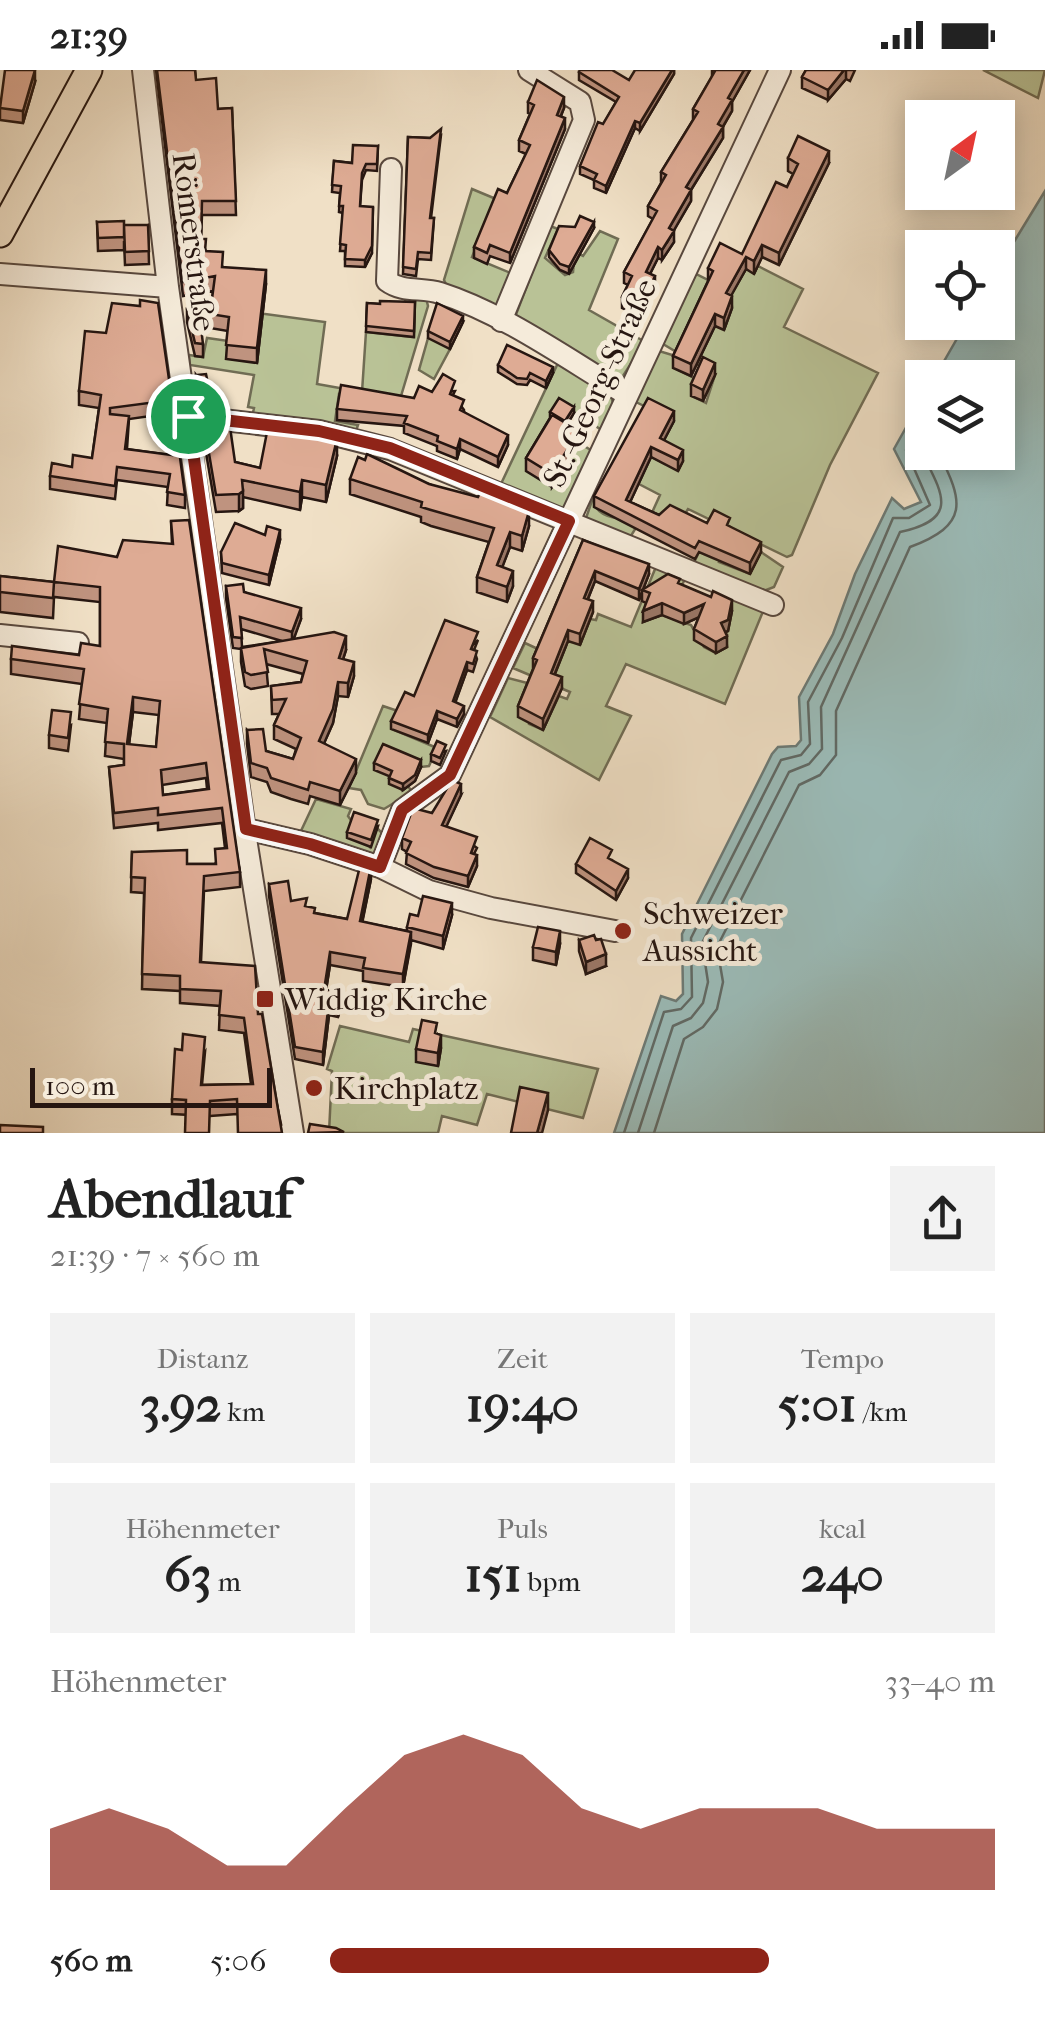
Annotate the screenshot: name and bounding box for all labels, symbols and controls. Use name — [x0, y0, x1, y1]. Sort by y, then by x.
text: 21:39 — [50, 13, 128, 58]
north arrow — [905, 100, 1015, 210]
map controls — [905, 100, 1015, 470]
street label: Römerstraße — [165, 151, 223, 334]
button: locate — [905, 230, 1015, 340]
street label: St.-Georg-Straße — [536, 273, 664, 493]
button: layers — [905, 360, 1015, 470]
pin — [146, 374, 231, 459]
icon: arrive — [161, 389, 216, 444]
place label: Schweizer Aussicht — [641, 895, 783, 969]
marker: Schweizer Aussicht — [612, 920, 634, 942]
place label: Widdig Kirche — [284, 981, 488, 1018]
marker: Widdig Kirche — [254, 988, 276, 1010]
scale bar — [30, 1063, 272, 1108]
text: 100 m — [45, 1069, 115, 1102]
place label: Kirchplatz — [334, 1070, 478, 1107]
marker: Kirchplatz — [303, 1077, 325, 1099]
button: share — [890, 1166, 995, 1271]
text: Abendlauf — [50, 1167, 293, 1231]
text: 21:39 · 7 × 560 m — [50, 1237, 260, 1274]
text: Distanz — [157, 1342, 248, 1375]
text: Zeit — [497, 1342, 548, 1375]
text: Tempo — [801, 1342, 884, 1375]
text: 3.92 — [140, 1375, 221, 1434]
text: 19:40 — [466, 1375, 579, 1434]
text: 5:01 — [778, 1375, 857, 1434]
text: km — [221, 1395, 265, 1428]
text: /km — [857, 1395, 907, 1428]
text: Höhenmeter — [125, 1512, 280, 1545]
text: Puls — [497, 1512, 548, 1545]
text: kcal — [819, 1512, 866, 1545]
text: 63 — [164, 1545, 212, 1604]
text: 151 — [464, 1545, 522, 1604]
text: 240 — [801, 1545, 884, 1604]
text: m — [212, 1565, 241, 1598]
text: bpm — [522, 1565, 581, 1598]
text: Höhenmeter — [50, 1663, 226, 1700]
text: 33–40 m — [885, 1663, 995, 1700]
text: 560 m — [50, 1942, 132, 1979]
text: 5:06 — [210, 1942, 267, 1979]

